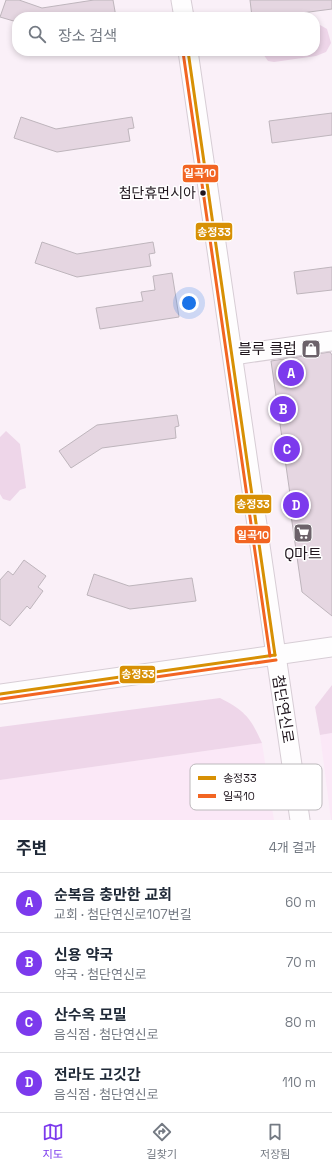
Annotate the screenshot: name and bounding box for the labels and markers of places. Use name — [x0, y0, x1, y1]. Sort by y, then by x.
place label: 첨단휴먼시아 — [119, 184, 196, 202]
marker: 첨단휴먼시아 — [198, 188, 208, 198]
shop icon: 블루 클럽 — [300, 338, 322, 360]
place label: 블루 클럽 — [238, 339, 297, 358]
pin: A — [278, 358, 304, 388]
pin: B — [270, 394, 296, 424]
pin: C — [274, 434, 300, 464]
pin: D — [283, 490, 309, 520]
supermarket icon: Q마트 — [292, 522, 314, 544]
place label: Q마트 — [284, 544, 322, 563]

